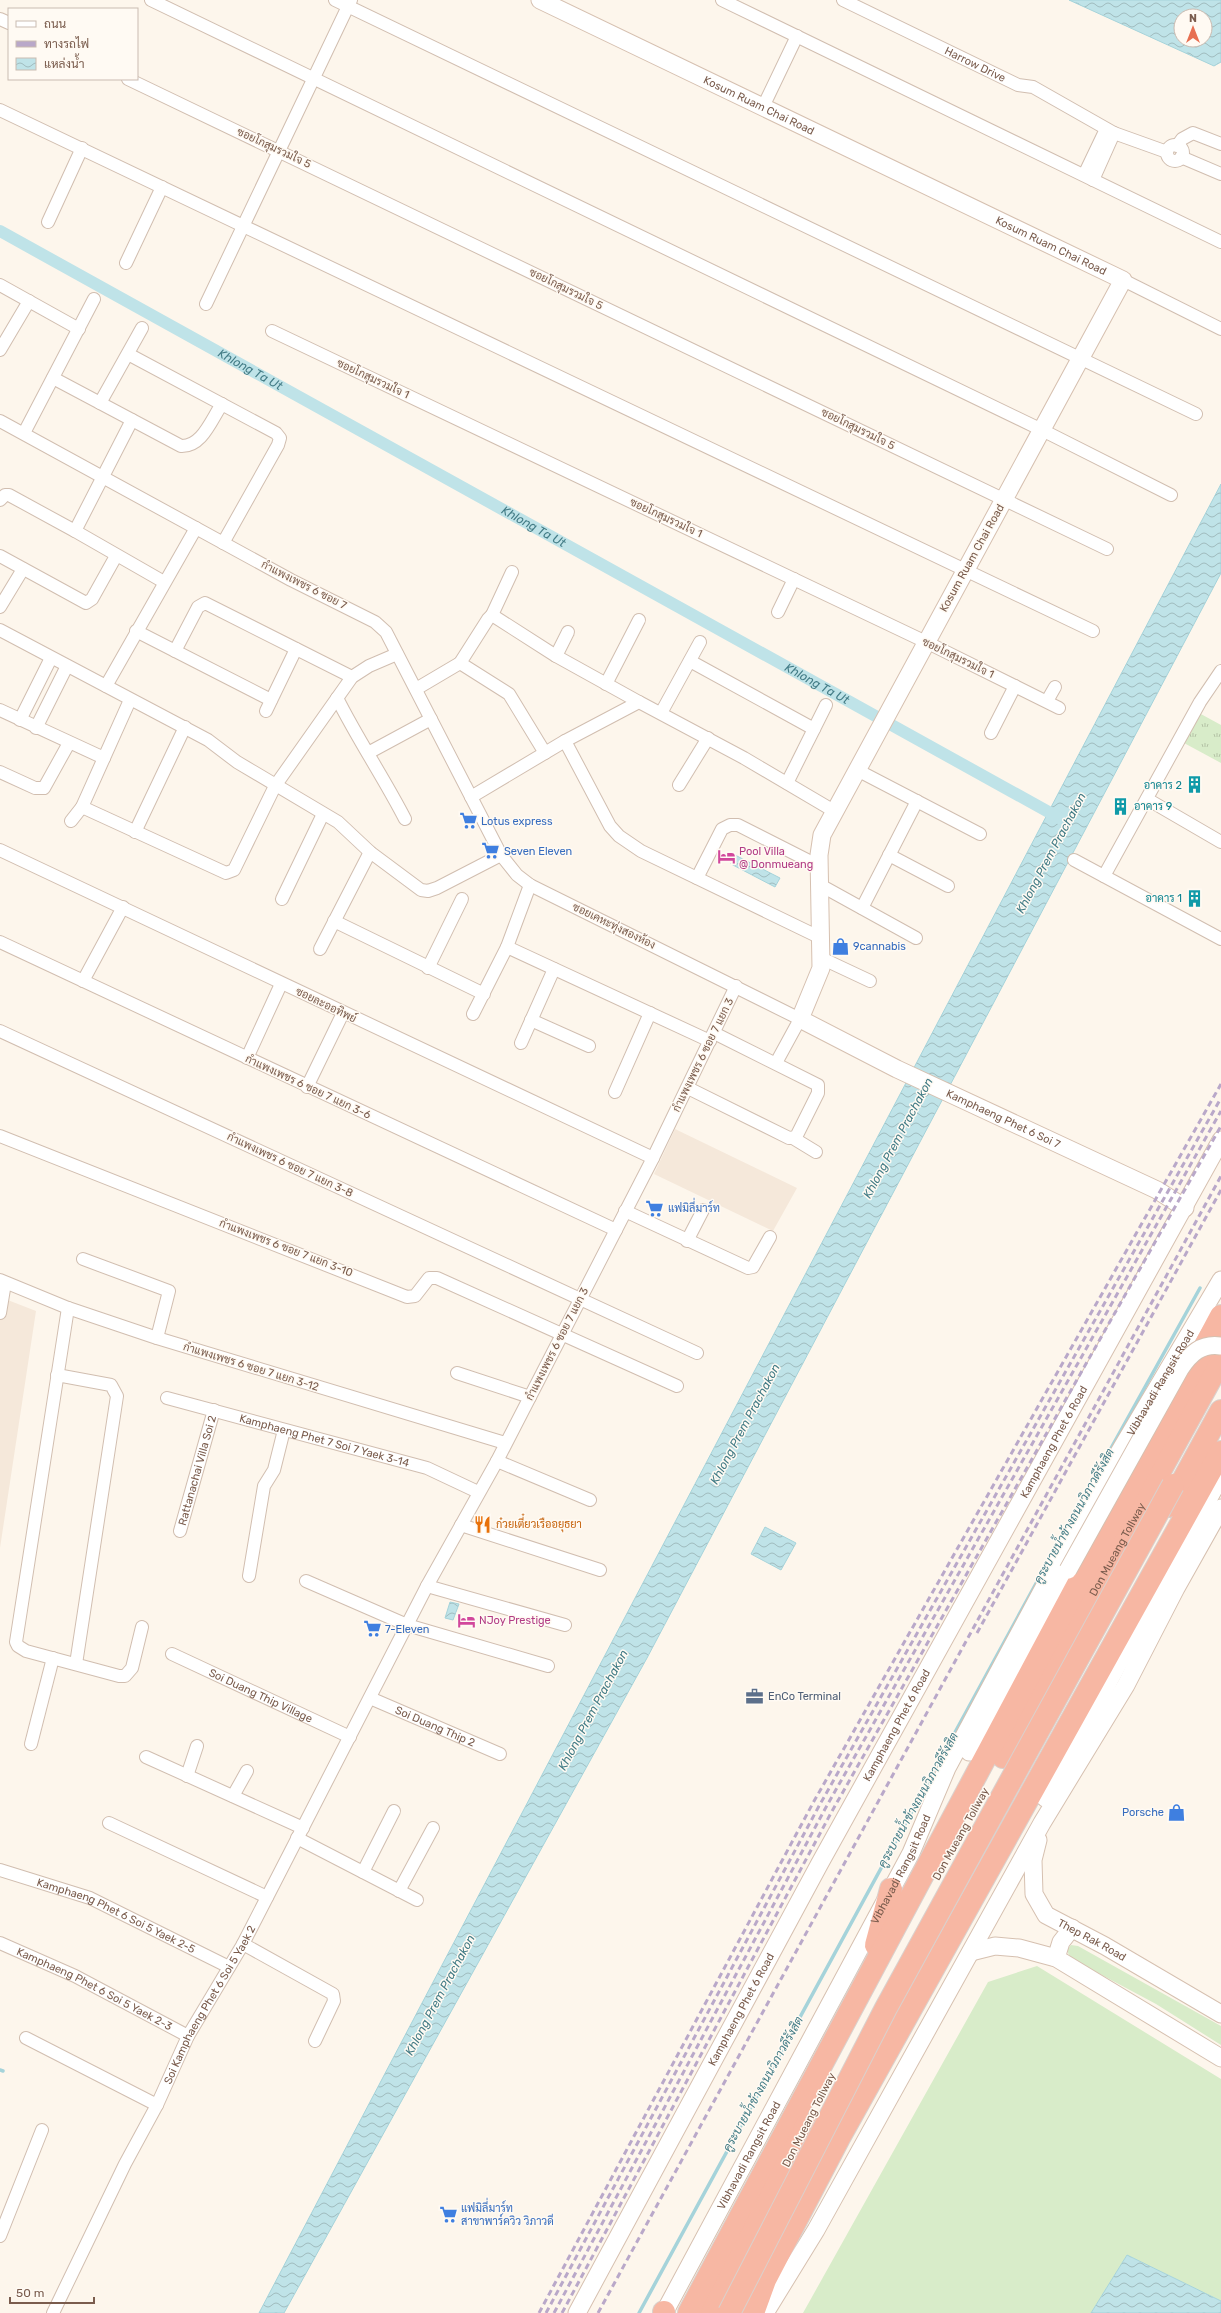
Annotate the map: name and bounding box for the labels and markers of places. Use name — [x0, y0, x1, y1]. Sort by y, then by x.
building icon: อาคาร 2 — [1185, 775, 1205, 795]
place label: อาคาร 2 — [1144, 779, 1182, 792]
building icon: อาคาร 9 — [1111, 796, 1131, 816]
place label: อาคาร 9 — [1134, 800, 1172, 813]
supermarket icon: Lotus express — [458, 811, 478, 831]
place label: Lotus express — [481, 815, 553, 828]
supermarket icon: Seven Eleven — [481, 841, 501, 861]
place label: Seven Eleven — [504, 845, 572, 858]
place label: Pool Villa @ Donmueang — [739, 845, 813, 871]
hotel icon: Pool Villa @ Donmueang — [716, 847, 736, 867]
building icon: อาคาร 1 — [1185, 888, 1205, 908]
place label: อาคาร 1 — [1146, 892, 1182, 905]
shop icon: 9cannabis — [830, 936, 850, 956]
place label: 9cannabis — [853, 940, 906, 953]
place label: แฟมิลี่มาร์ท — [668, 1197, 720, 1215]
supermarket icon: แฟมิลี่มาร์ท — [645, 1198, 665, 1218]
place label: ก๋วยเตี๋ยวเรืออยุธยา — [496, 1513, 582, 1533]
restaurant icon: ก๋วยเตี๋ยวเรืออยุธยา — [473, 1514, 493, 1534]
hotel icon: NJoy Prestige — [456, 1610, 476, 1630]
place label: NJoy Prestige — [479, 1614, 551, 1627]
supermarket icon: 7-Eleven — [362, 1619, 382, 1639]
place label: 7-Eleven — [385, 1623, 430, 1636]
office icon: EnCo Terminal — [745, 1686, 765, 1706]
place label: EnCo Terminal — [768, 1690, 841, 1703]
shop icon: Porsche — [1167, 1802, 1187, 1822]
place label: Porsche — [1122, 1806, 1164, 1819]
place label: แฟมิลี่มาร์ท สาขาพาร์ควิว วิภาวดี — [461, 2197, 554, 2228]
supermarket icon: แฟมิลี่มาร์ท สาขาพาร์ควิว วิภาวดี — [438, 2204, 458, 2224]

